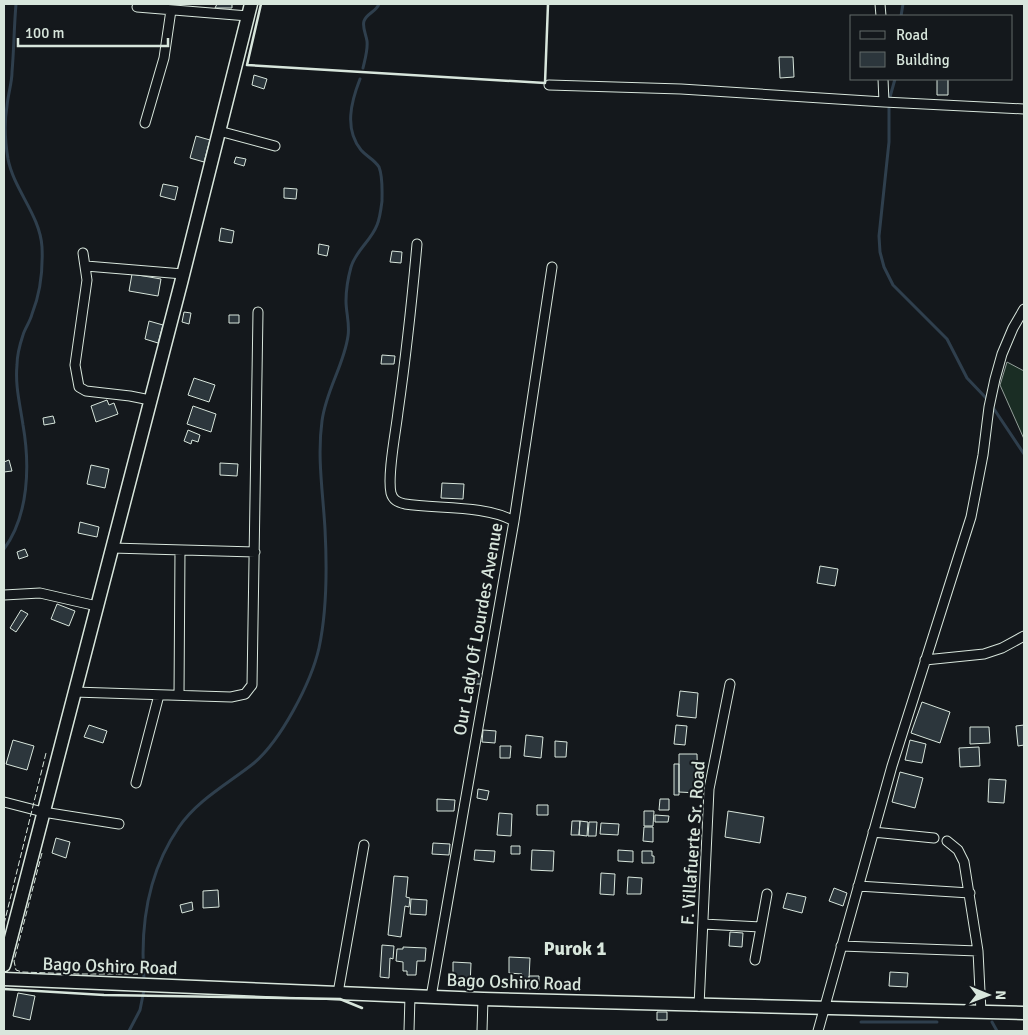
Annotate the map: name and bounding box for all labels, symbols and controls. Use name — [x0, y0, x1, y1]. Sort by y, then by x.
scale bar — [18, 15, 168, 47]
legend — [850, 15, 1013, 80]
text: 100 m — [25, 24, 65, 42]
text: Road — [896, 26, 928, 44]
text: Building — [896, 51, 950, 69]
street label: Our Lady Of Lourdes Avenue — [448, 521, 508, 737]
street label: F. Villafuerte Sr. Road — [676, 760, 710, 926]
district label: Purok 1 — [544, 937, 607, 961]
street label: Bago Oshiro Road — [42, 953, 178, 979]
street label: Bago Oshiro Road — [446, 969, 582, 995]
north arrow — [963, 970, 1013, 1020]
text: N — [992, 990, 1009, 1000]

